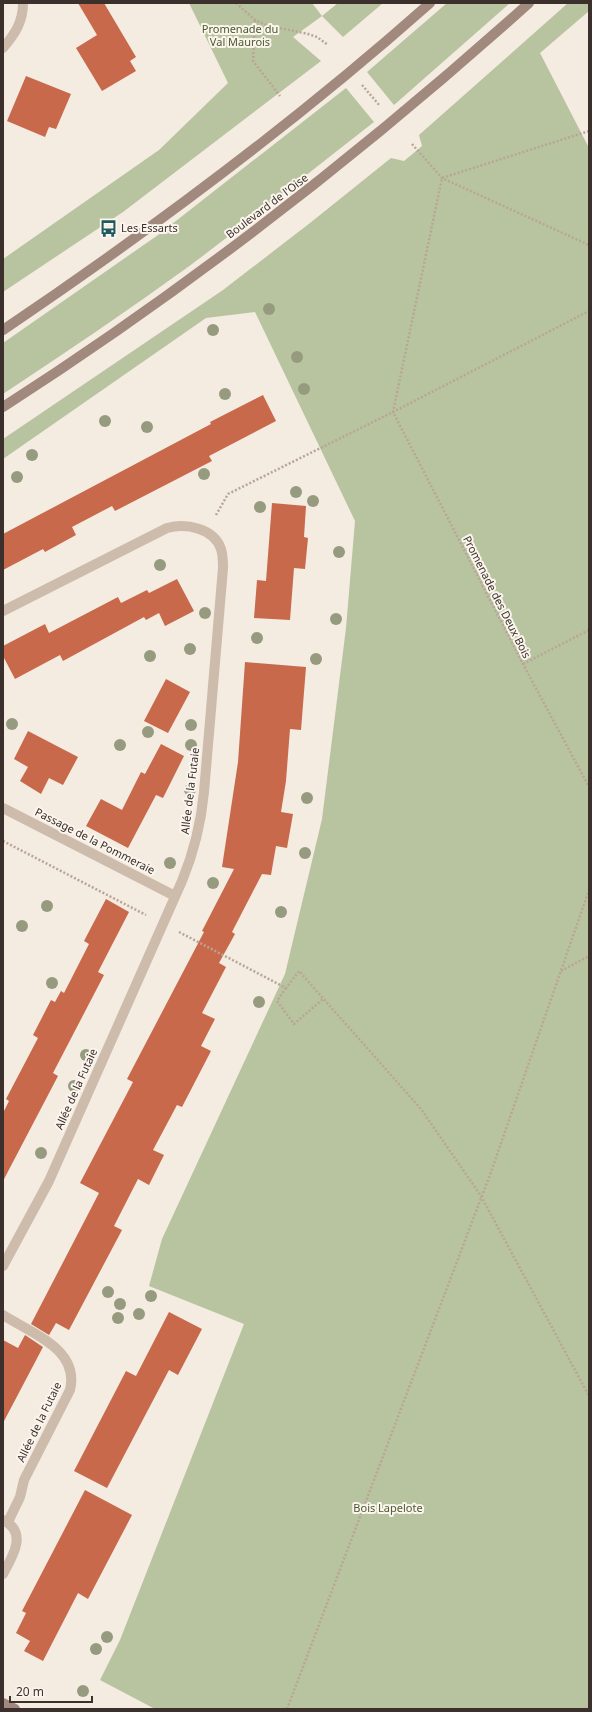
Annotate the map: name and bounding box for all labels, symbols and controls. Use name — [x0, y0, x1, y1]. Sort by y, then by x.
park label: Promenade du Val Maurois — [202, 21, 278, 49]
street label: Boulevard de l'Oise — [223, 170, 311, 241]
bus stop icon: Les Essarts — [98, 218, 118, 238]
place label: Les Essarts — [121, 220, 178, 235]
street label: Promenade des Deux Bois — [460, 533, 535, 661]
street label: Allée de la Futaie — [177, 747, 202, 835]
street label: Passage de la Pommeraie — [33, 804, 158, 877]
street label: Allée de la Futaie — [51, 1046, 100, 1132]
street label: Allée de la Futaie — [13, 1379, 64, 1464]
park label: Bois Lapelote — [353, 1500, 423, 1515]
scale bar — [10, 1678, 92, 1704]
text: 20 m — [16, 1683, 44, 1700]

